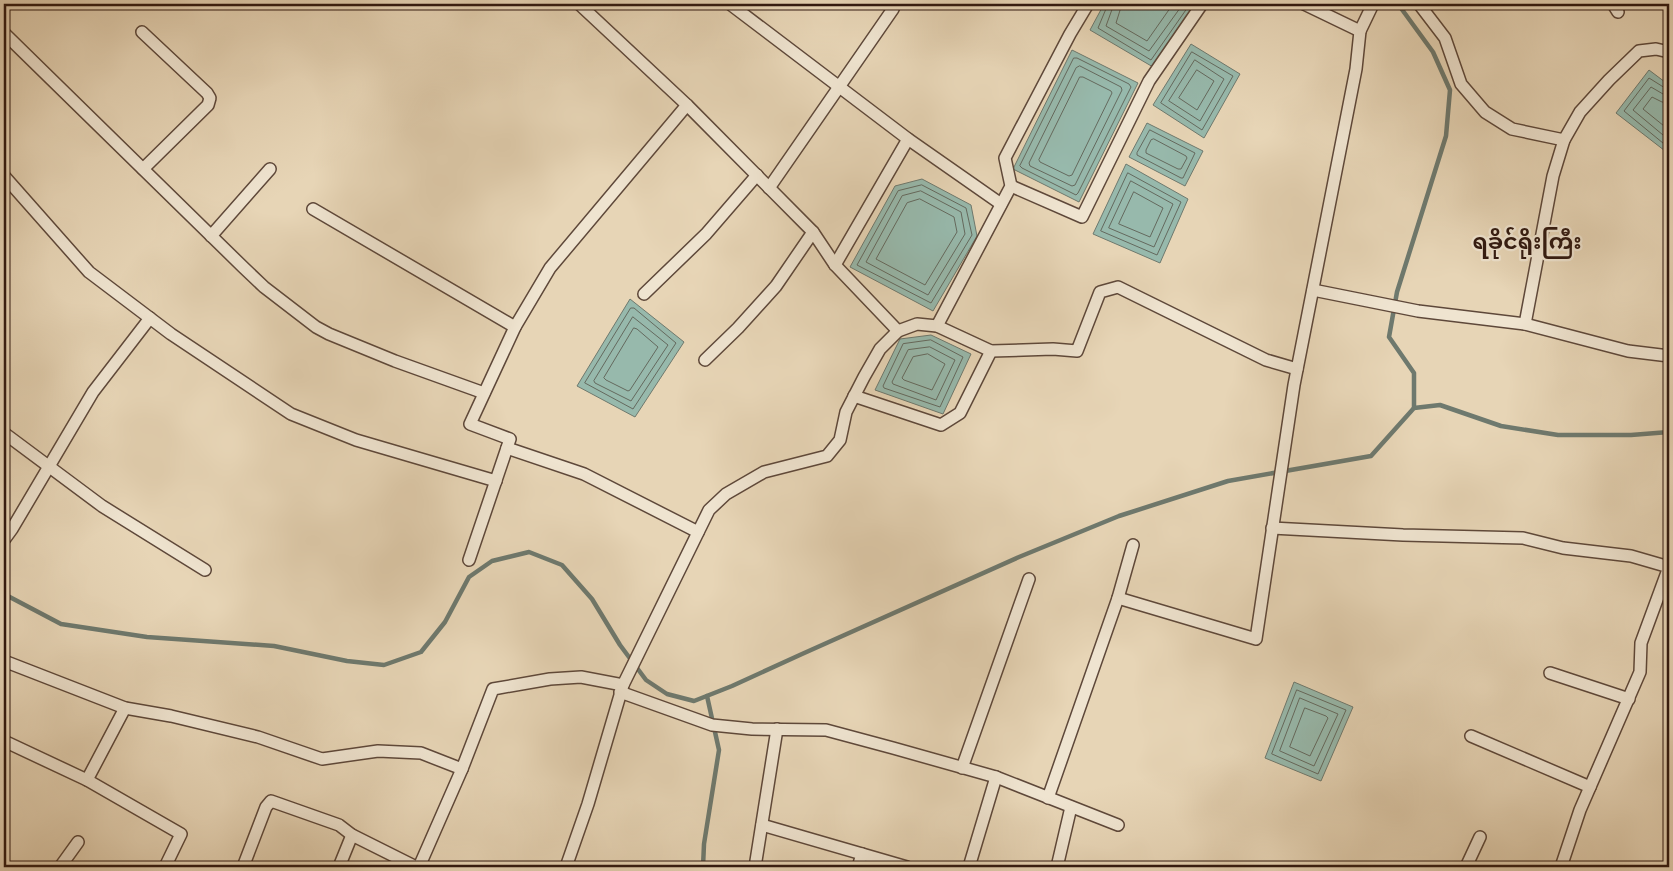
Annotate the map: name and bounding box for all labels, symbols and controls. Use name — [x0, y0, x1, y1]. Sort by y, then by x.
district label: ရခိုင်ရိုးကြီး — [1472, 226, 1582, 259]

